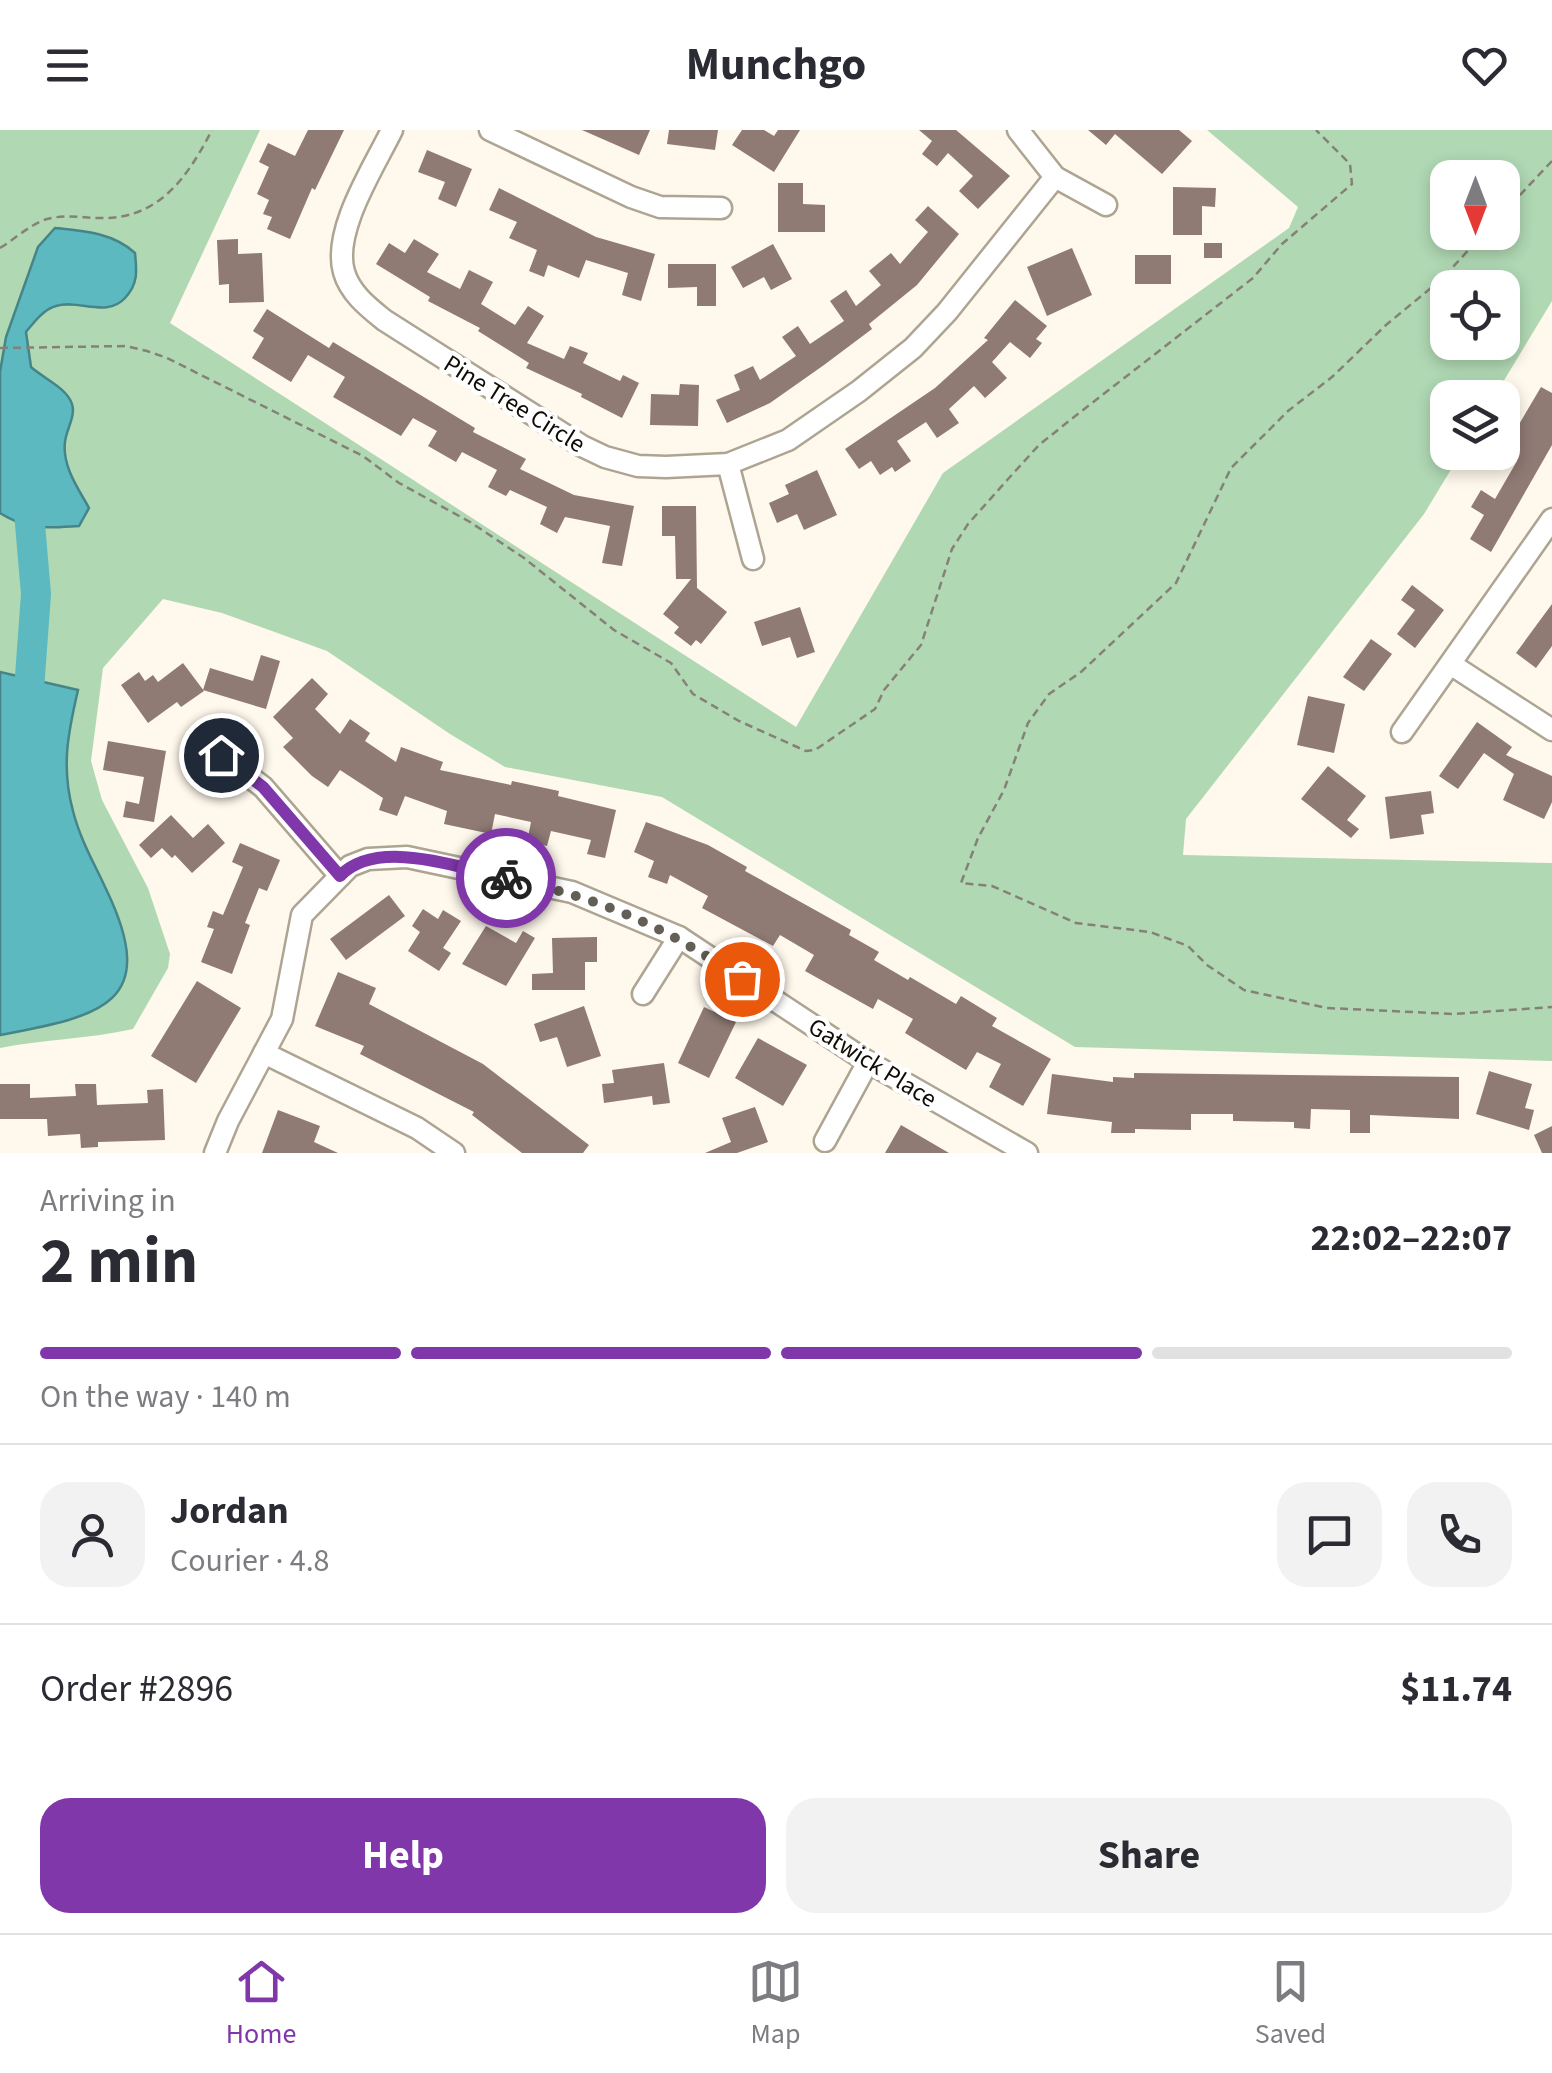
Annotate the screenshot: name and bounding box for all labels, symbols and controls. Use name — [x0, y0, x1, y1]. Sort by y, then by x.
text: Munchgo — [686, 33, 866, 97]
icon: menu — [40, 38, 95, 93]
icon: heart — [1457, 38, 1512, 93]
north arrow — [1430, 160, 1520, 250]
map controls — [1430, 160, 1520, 470]
button: locate — [1430, 270, 1520, 360]
street label: Pine Tree Circle — [437, 346, 592, 462]
button: layers — [1430, 380, 1520, 470]
pin — [179, 713, 264, 798]
icon: home — [194, 728, 249, 783]
courier — [456, 828, 556, 928]
icon: bike — [479, 851, 534, 906]
pin — [700, 937, 785, 1022]
icon: bag — [715, 952, 770, 1007]
street label: Gatwick Place — [801, 1009, 944, 1117]
text: Arriving in — [40, 1178, 176, 1224]
text: 22:02–22:07 — [1310, 1211, 1512, 1265]
text: 2 min — [40, 1215, 198, 1308]
text: On the way · 140 m — [40, 1374, 291, 1420]
button: person — [40, 1482, 145, 1587]
button: chat — [1277, 1482, 1382, 1587]
button: phone — [1407, 1482, 1512, 1587]
text: Jordan — [170, 1484, 289, 1538]
text: Courier · 4.8 — [170, 1538, 330, 1584]
text: Order #2896 — [40, 1662, 233, 1716]
text: $11.74 — [1400, 1662, 1512, 1716]
button: Help — [40, 1798, 766, 1913]
button: Share — [786, 1798, 1512, 1913]
tab: Home — [226, 1954, 296, 2054]
tab: Map — [748, 1954, 803, 2054]
tab: Saved — [1255, 1954, 1326, 2054]

